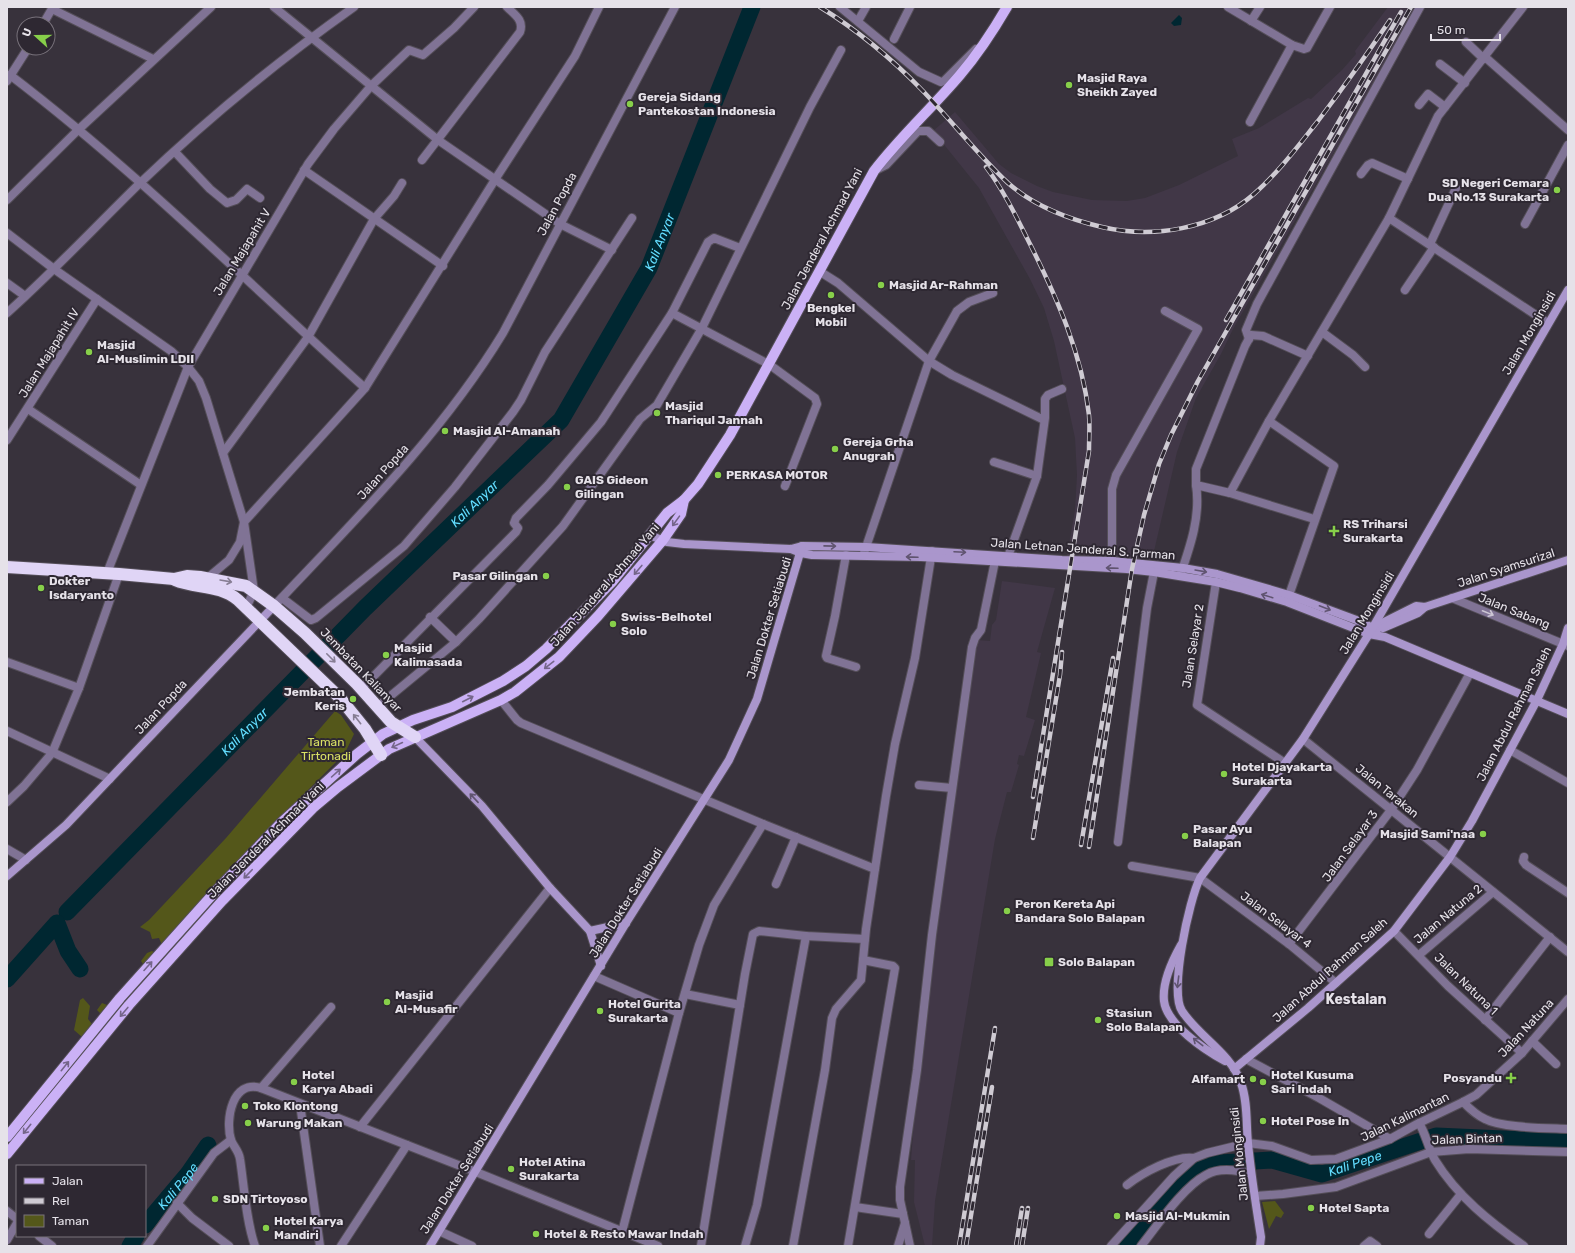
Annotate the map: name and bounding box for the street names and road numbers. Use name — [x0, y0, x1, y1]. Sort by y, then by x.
street label: Jalan Jenderal Achmad Yani — [779, 166, 865, 312]
street label: Jalan Popda — [535, 170, 579, 238]
street label: Jalan Majapahit V — [210, 206, 274, 298]
street label: Jalan Monginsidi — [1499, 289, 1559, 377]
street label: Jalan Majapahit IV — [16, 306, 82, 400]
street label: Jalan Popda — [355, 442, 411, 502]
street label: Jalan Jenderal Achmad Yani — [548, 521, 662, 649]
street label: Jalan Letnan Jenderal S. Parman — [990, 536, 1176, 562]
street label: Jalan Syamsurizal — [1456, 546, 1557, 590]
street label: Jalan Dokter Setiabudi — [744, 555, 794, 681]
street label: Jalan Monginsidi — [1337, 569, 1397, 657]
street label: Jalan Sabang — [1476, 590, 1552, 632]
street label: Jalan Selayar 2 — [1179, 603, 1207, 689]
street label: Jembatan Kalianyar — [317, 625, 405, 715]
street label: Jalan Abdul Rahman Saleh — [1474, 644, 1554, 784]
street label: Jalan Popda — [132, 677, 190, 737]
street label: Jalan Tarakan — [1353, 761, 1421, 821]
street label: Jalan Jenderal Achmad Yani — [205, 779, 327, 901]
street label: Jalan Selayar 3 — [1319, 808, 1381, 884]
street label: Jalan Dokter Setiabudi — [586, 845, 666, 960]
street label: Jalan Natuna 2 — [1411, 881, 1485, 947]
street label: Jalan Selayar 4 — [1238, 889, 1315, 952]
street label: Jalan Abdul Rahman Saleh — [1270, 915, 1390, 1025]
street label: Jalan Natuna 1 — [1431, 950, 1501, 1018]
street label: Jalan Natuna — [1495, 996, 1557, 1060]
street label: Jalan Kalimantan — [1359, 1090, 1451, 1144]
street label: Jalan Monginsidi — [1227, 1106, 1251, 1201]
street label: Jalan Dokter Setiabudi — [417, 1121, 497, 1236]
street label: Jalan Bintan — [1431, 1131, 1503, 1147]

